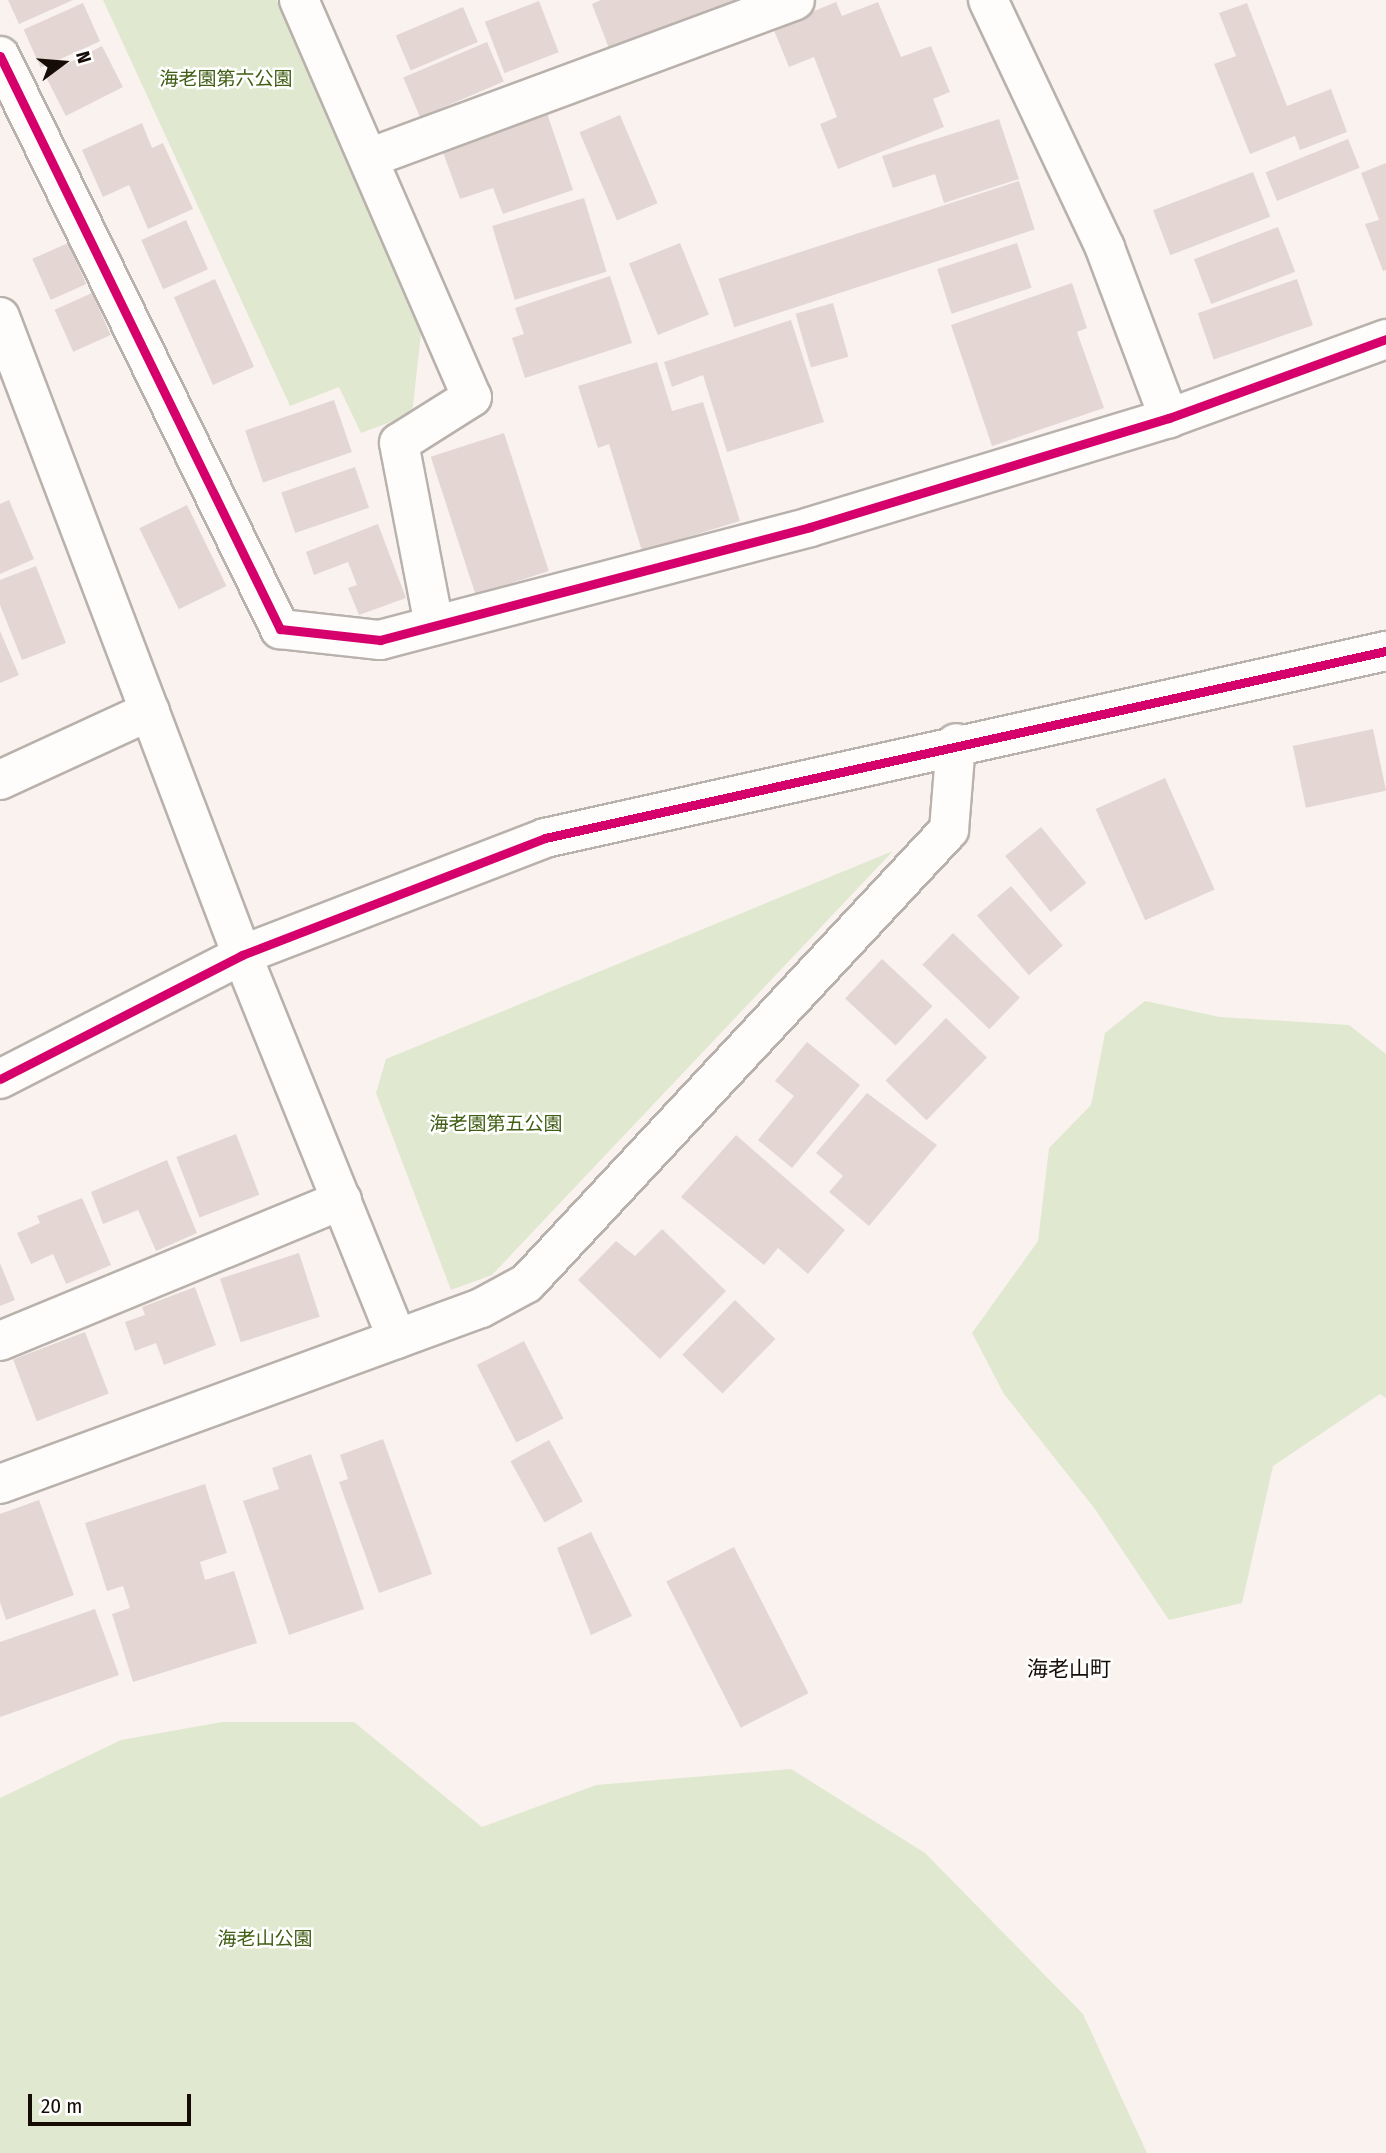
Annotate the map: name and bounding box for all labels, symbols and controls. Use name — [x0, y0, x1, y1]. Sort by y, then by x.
north arrow — [28, 28, 98, 98]
text: N — [71, 48, 96, 66]
park label: 海老園第六公園 — [160, 68, 292, 90]
park label: 海老園第五公園 — [430, 1113, 562, 1135]
district label: 海老山町 — [1027, 1656, 1111, 1682]
park label: 海老山公園 — [218, 1928, 312, 1950]
scale bar — [32, 2080, 194, 2124]
text: 20 m — [41, 2093, 82, 2119]

